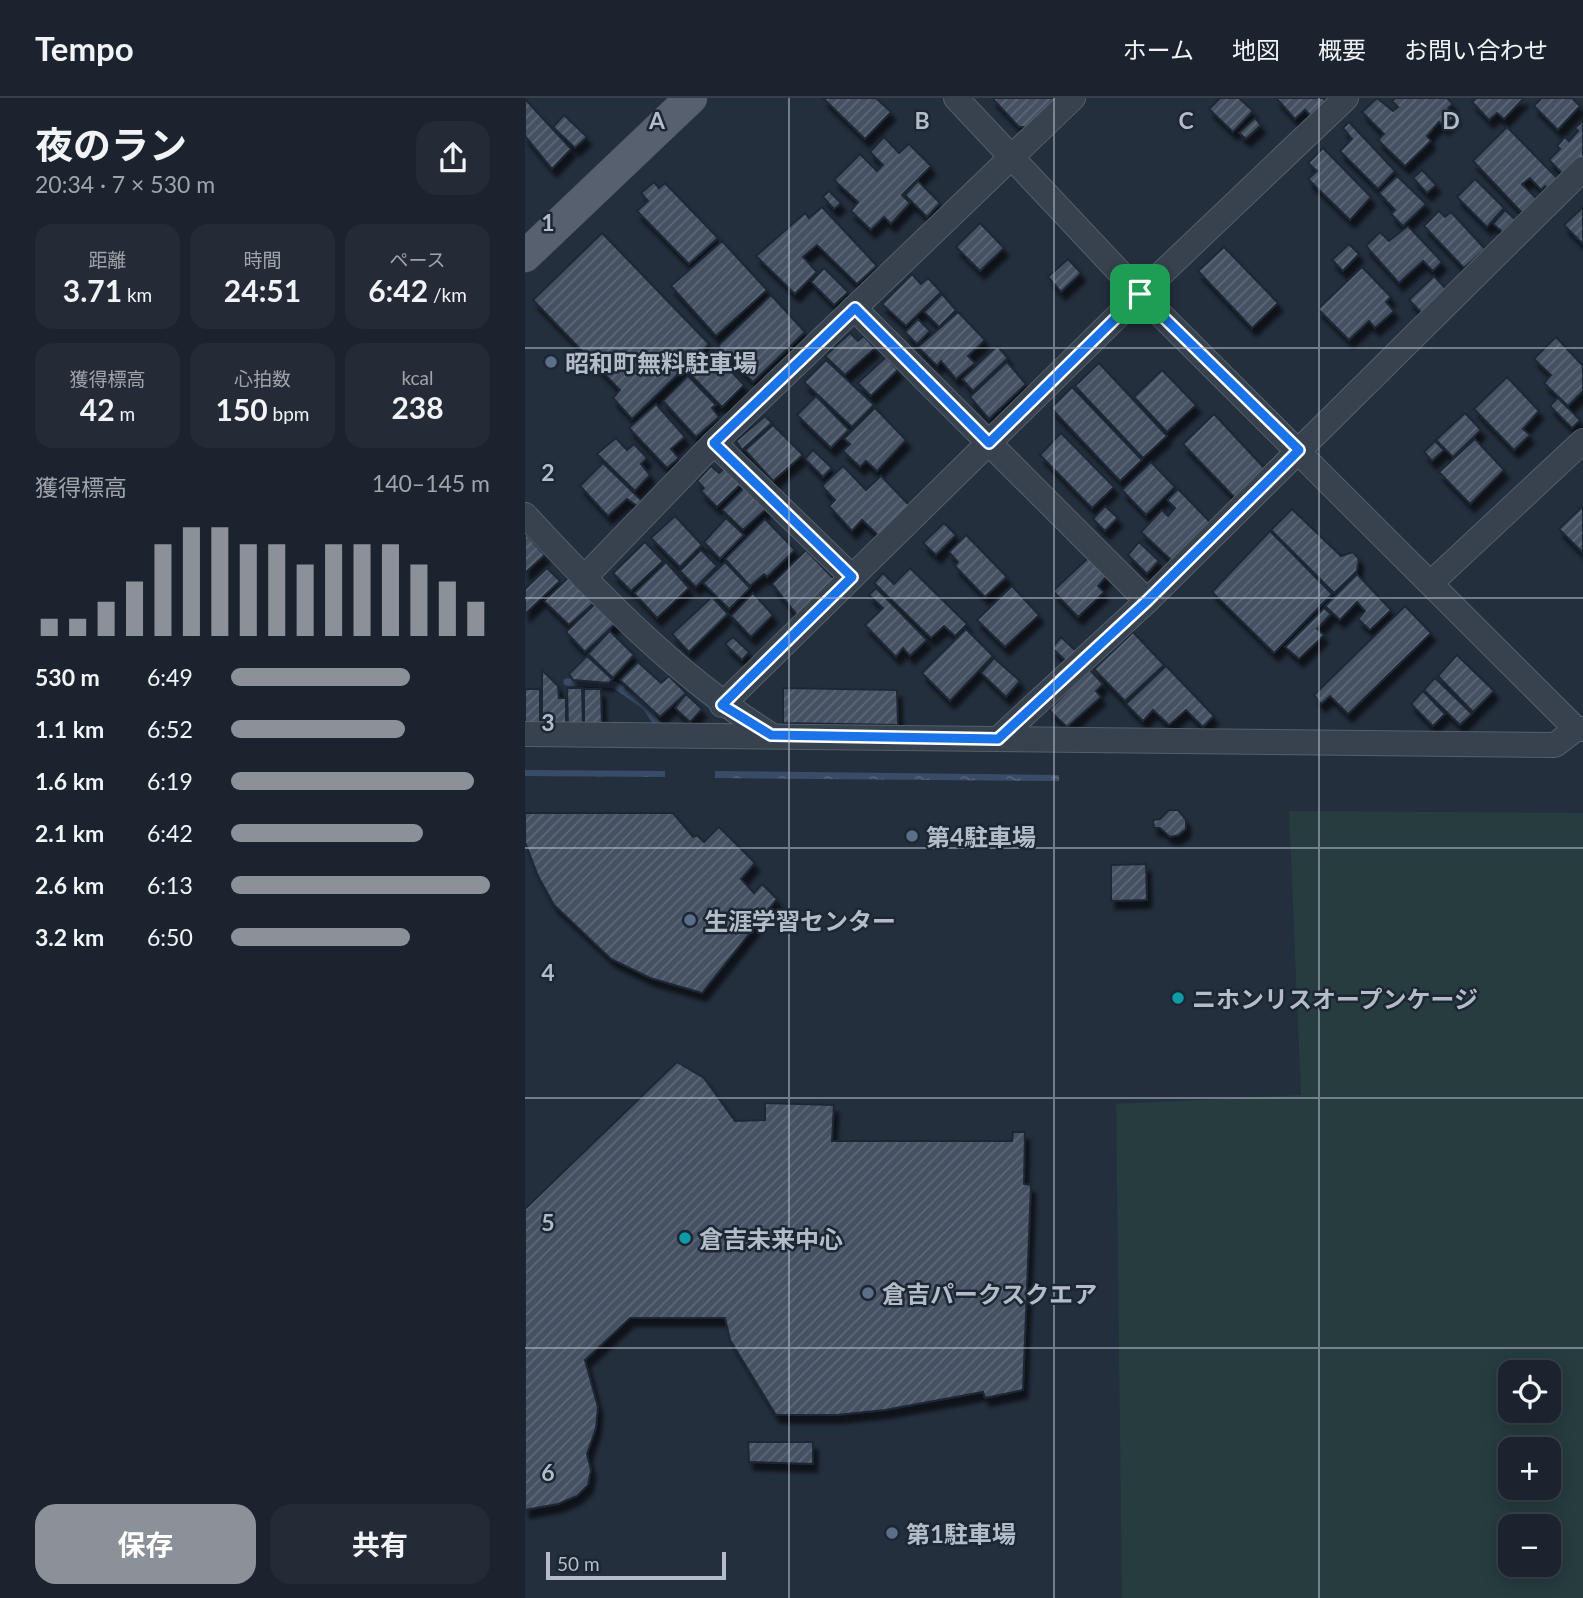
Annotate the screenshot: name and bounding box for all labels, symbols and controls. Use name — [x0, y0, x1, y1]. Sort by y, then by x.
text: Tempo — [35, 28, 134, 68]
text: ホーム — [1123, 35, 1194, 64]
text: 地図 — [1232, 35, 1280, 64]
text: 概要 — [1318, 35, 1366, 64]
text: お問い合わせ — [1404, 35, 1548, 64]
text: A — [648, 106, 666, 134]
text: B — [914, 106, 930, 134]
text: C — [1178, 106, 1194, 134]
text: D — [1442, 106, 1460, 134]
text: 夜のラン — [35, 121, 187, 167]
button: share — [416, 121, 490, 195]
text: 20:34 · 7 × 530 m — [35, 170, 215, 198]
text: 1 — [541, 208, 555, 236]
text: 距離 — [88, 248, 127, 271]
text: 時間 — [243, 248, 282, 271]
text: ペース — [389, 248, 446, 271]
pin — [1110, 264, 1170, 324]
text: 3.71 — [63, 272, 122, 308]
text: 24:51 — [224, 272, 301, 308]
text: 6:42 — [368, 272, 428, 308]
icon: arrive — [1121, 275, 1159, 313]
text: km — [122, 283, 152, 306]
text: /km — [428, 283, 467, 306]
place label: 昭和町無料駐車場 — [565, 348, 757, 377]
marker: 昭和町無料駐車場 — [543, 354, 559, 370]
text: kcal — [401, 366, 434, 389]
text: 獲得標高 — [69, 367, 146, 390]
text: 心拍数 — [234, 367, 291, 390]
text: 238 — [391, 389, 444, 425]
text: 42 — [80, 391, 115, 427]
text: 150 — [216, 391, 268, 427]
text: m — [115, 402, 135, 425]
text: bpm — [268, 402, 309, 425]
text: 2 — [541, 458, 555, 486]
text: 140–145 m — [372, 469, 490, 497]
text: 獲得標高 — [35, 473, 127, 501]
text: 530 m — [35, 663, 100, 691]
text: 6:49 — [147, 663, 193, 691]
text: 3 — [541, 708, 555, 736]
text: 1.1 km — [35, 715, 104, 743]
text: 6:52 — [147, 715, 193, 743]
text: 1.6 km — [35, 767, 104, 795]
text: 6:19 — [147, 767, 193, 795]
text: 2.1 km — [35, 819, 104, 847]
text: 6:42 — [147, 819, 193, 847]
place label: 第4駐車場 — [926, 822, 1036, 851]
marker: 第4駐車場 — [904, 828, 920, 844]
text: 2.6 km — [35, 871, 104, 899]
text: 6:13 — [147, 871, 193, 899]
place label: 生涯学習センター — [704, 906, 896, 935]
marker: 生涯学習センター — [682, 912, 698, 928]
text: 3.2 km — [35, 923, 104, 951]
text: 6:50 — [147, 923, 193, 951]
text: 4 — [541, 958, 555, 986]
place label: ニホンリスオープンケージ — [1192, 984, 1478, 1013]
marker: ニホンリスオープンケージ — [1170, 990, 1186, 1006]
text: 5 — [541, 1208, 555, 1236]
place label: 倉吉未来中心 — [699, 1224, 843, 1253]
marker: 倉吉未来中心 — [677, 1230, 693, 1246]
place label: 倉吉パークスクエア — [882, 1279, 1097, 1308]
marker: 倉吉パークスクエア — [860, 1285, 876, 1301]
map controls — [1498, 1360, 1561, 1577]
button: locate — [1498, 1360, 1561, 1423]
button: + — [1498, 1437, 1561, 1500]
text: 6 — [541, 1458, 555, 1486]
button: 保存 — [35, 1504, 256, 1584]
button: 共有 — [270, 1504, 490, 1584]
button: − — [1498, 1514, 1561, 1577]
place label: 第1駐車場 — [906, 1519, 1016, 1548]
marker: 第1駐車場 — [884, 1525, 900, 1541]
scale bar — [546, 1549, 726, 1581]
text: 50 m — [557, 1552, 600, 1575]

